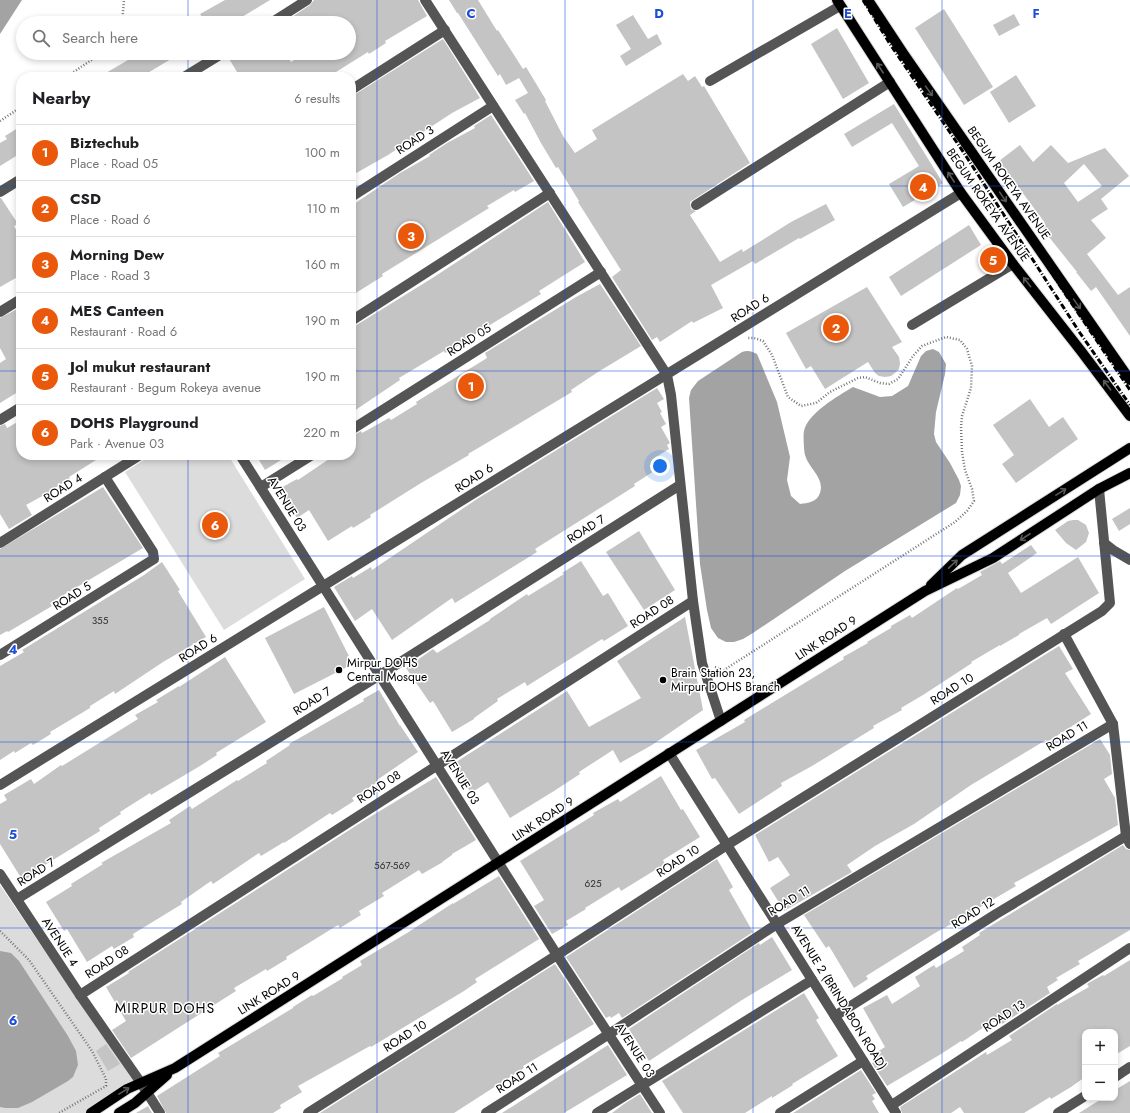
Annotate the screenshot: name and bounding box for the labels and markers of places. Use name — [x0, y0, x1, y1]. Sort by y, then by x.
pin: 4 — [910, 172, 936, 202]
pin: 3 — [398, 221, 424, 251]
pin: 5 — [980, 245, 1006, 275]
pin: 2 — [823, 313, 849, 343]
pin: 1 — [458, 371, 484, 401]
pin: 6 — [202, 510, 228, 540]
place label: Mirpur DOHS Central Mosque — [347, 654, 427, 686]
place label: Brain Station 23, Mirpur DOHS Branch — [671, 664, 780, 696]
marker: Mirpur DOHS Central Mosque — [334, 665, 344, 675]
marker: Brain Station 23, Mirpur DOHS Branch — [658, 675, 668, 685]

